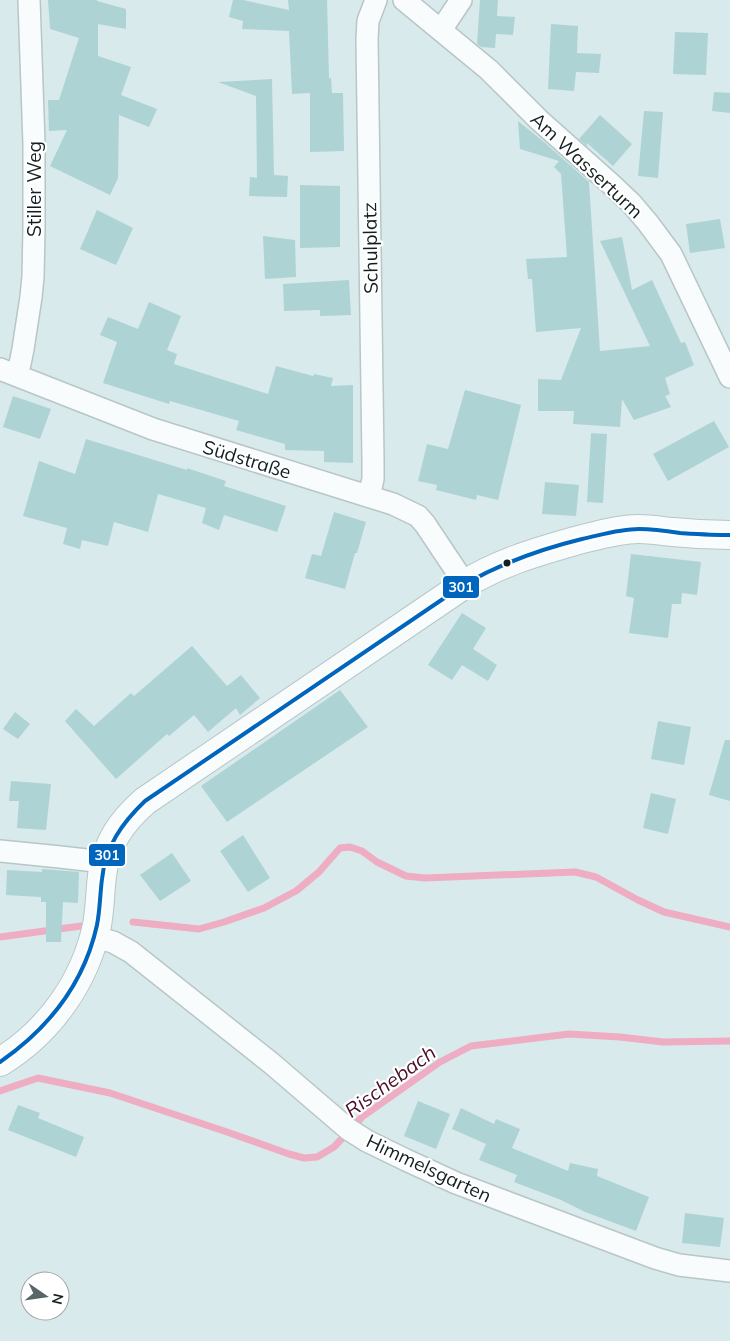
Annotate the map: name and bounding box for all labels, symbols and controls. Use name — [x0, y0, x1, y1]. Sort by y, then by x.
street label: Am Wasserturm — [526, 107, 648, 223]
street label: Stiller Weg — [22, 141, 46, 237]
street label: Schulplatz — [357, 202, 383, 294]
street label: Südstraße — [200, 434, 294, 484]
unlabelled marker — [502, 558, 512, 568]
line badge: 301 — [442, 575, 480, 599]
text: 301 — [448, 578, 474, 596]
line badge: 301 — [88, 843, 126, 867]
text: 301 — [94, 846, 120, 864]
water label: Rischebach — [340, 1040, 440, 1122]
street label: Himmelsgarten — [363, 1129, 495, 1207]
north arrow — [20, 1271, 70, 1321]
text: N — [48, 1292, 68, 1306]

